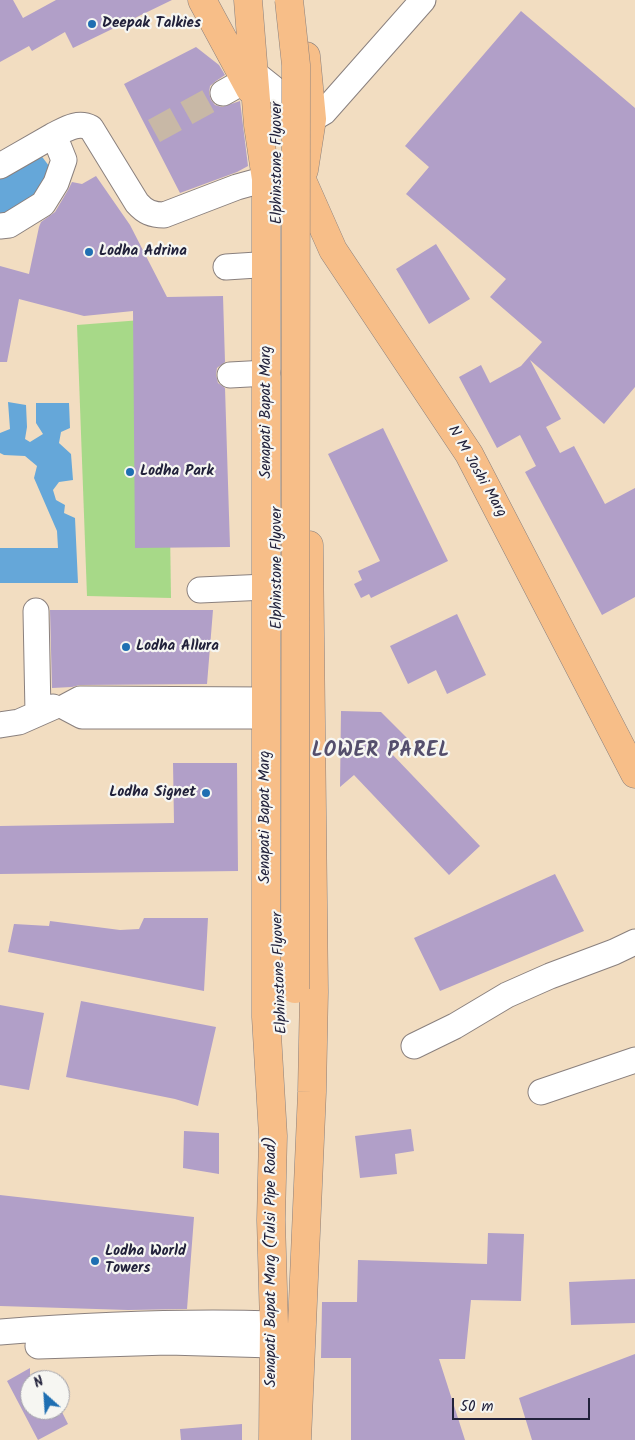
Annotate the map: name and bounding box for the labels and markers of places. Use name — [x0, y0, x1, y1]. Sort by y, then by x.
place label: Deepak Talkies — [102, 15, 201, 33]
marker: Deepak Talkies — [86, 18, 98, 30]
place label: Lodha Adrina — [99, 243, 187, 261]
marker: Lodha Adrina — [83, 246, 95, 258]
place label: Lodha Park — [140, 463, 214, 481]
marker: Lodha Park — [124, 466, 136, 478]
place label: Lodha Allura — [136, 638, 219, 656]
marker: Lodha Allura — [120, 641, 132, 653]
place label: Lodha Signet — [109, 784, 196, 802]
marker: Lodha Signet — [200, 787, 212, 799]
place label: Lodha World Towers — [105, 1243, 186, 1278]
marker: Lodha World Towers — [89, 1255, 101, 1267]

